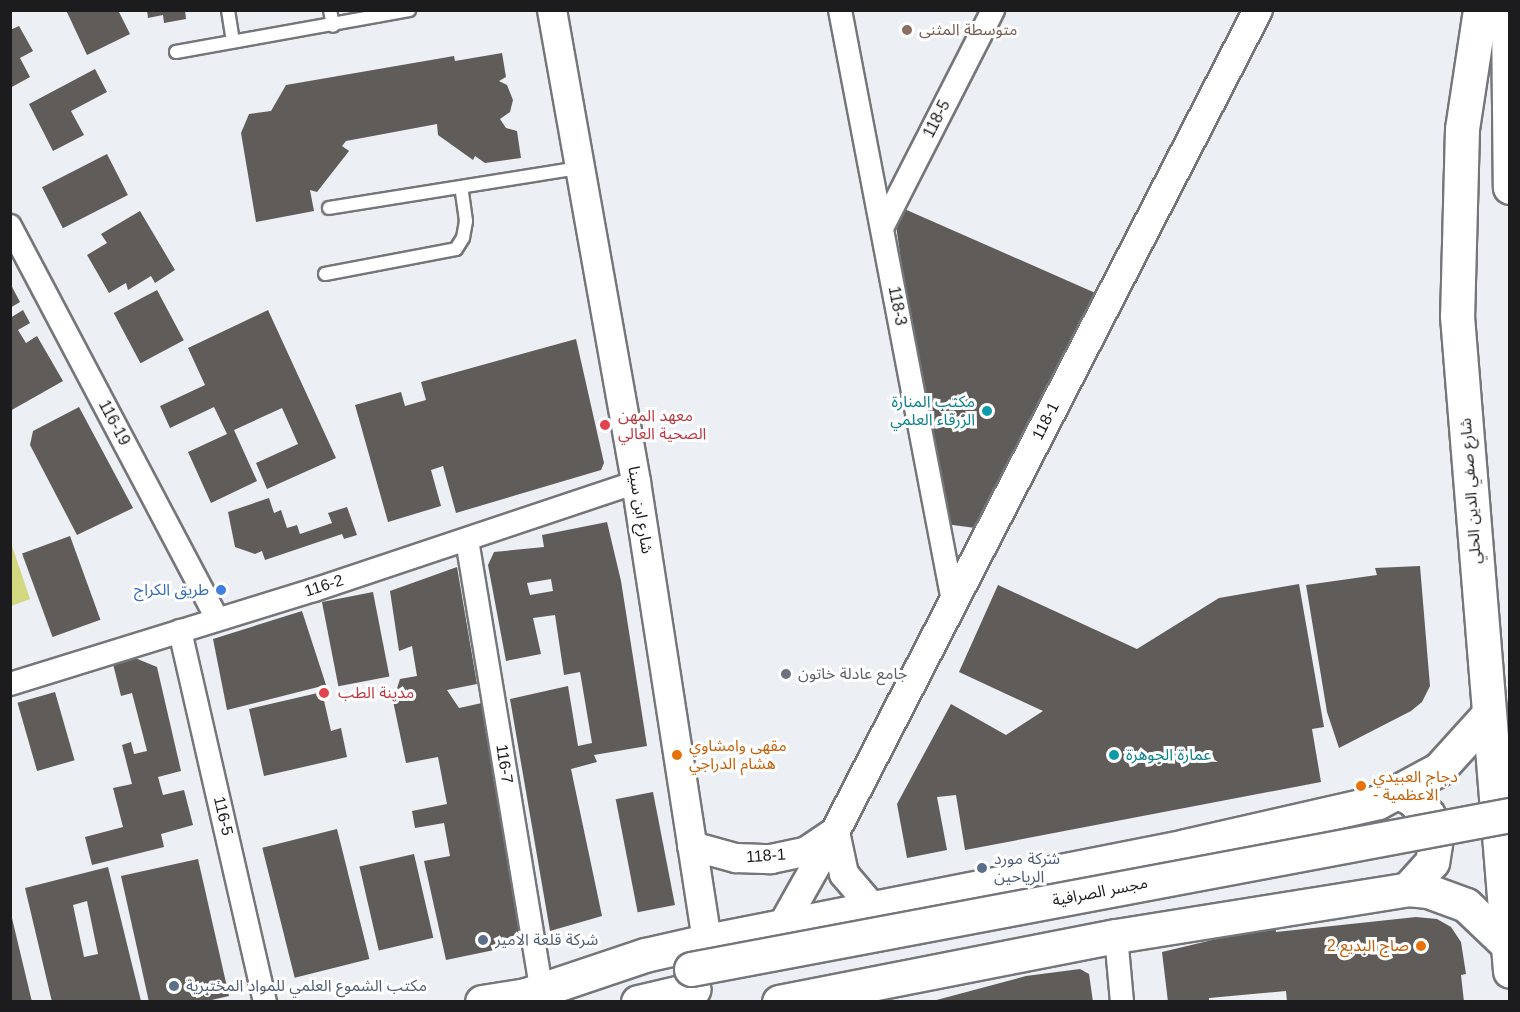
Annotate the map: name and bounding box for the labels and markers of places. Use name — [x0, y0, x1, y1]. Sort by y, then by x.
place label: متوسطة المثنى — [919, 20, 1017, 40]
marker: متوسطة المثنى — [900, 23, 914, 37]
place label: مكتب المنارة الزرقاء العلمي — [890, 392, 975, 430]
marker: مكتب المنارة الزرقاء العلمي — [980, 404, 994, 418]
place label: معهد المهن الصحية العالي — [618, 406, 706, 444]
marker: معهد المهن الصحية العالي — [596, 416, 614, 434]
place label: طريق الكراج — [134, 580, 209, 600]
marker: طريق الكراج — [214, 583, 228, 597]
place label: جامع عادلة خاتون — [798, 664, 908, 684]
marker: جامع عادلة خاتون — [779, 667, 793, 681]
place label: مدينة الطب — [338, 683, 414, 703]
marker: مدينة الطب — [315, 684, 333, 702]
place label: مقهى وامشاوي هشام الدراجي — [689, 736, 787, 774]
place label: عمارة الجوهرة — [1126, 745, 1211, 765]
marker: مقهى وامشاوي هشام الدراجي — [670, 748, 684, 762]
marker: عمارة الجوهرة — [1107, 748, 1121, 762]
place label: دجاج العبيدي - الاعظمية — [1373, 767, 1458, 805]
marker: دجاج العبيدي - الاعظمية — [1354, 779, 1368, 793]
place label: شركة مورد الرياحين — [994, 849, 1060, 887]
marker: شركة مورد الرياحين — [975, 861, 989, 875]
place label: شركة قلعة الامير — [495, 930, 598, 950]
marker: شركة قلعة الامير — [476, 933, 490, 947]
place label: صاج البديع 2 — [1327, 936, 1409, 956]
marker: صاج البديع 2 — [1414, 939, 1428, 953]
place label: مكتب الشموع العلمي للمواد المختبرية — [186, 976, 427, 996]
marker: مكتب الشموع العلمي للمواد المختبرية — [167, 979, 181, 993]

